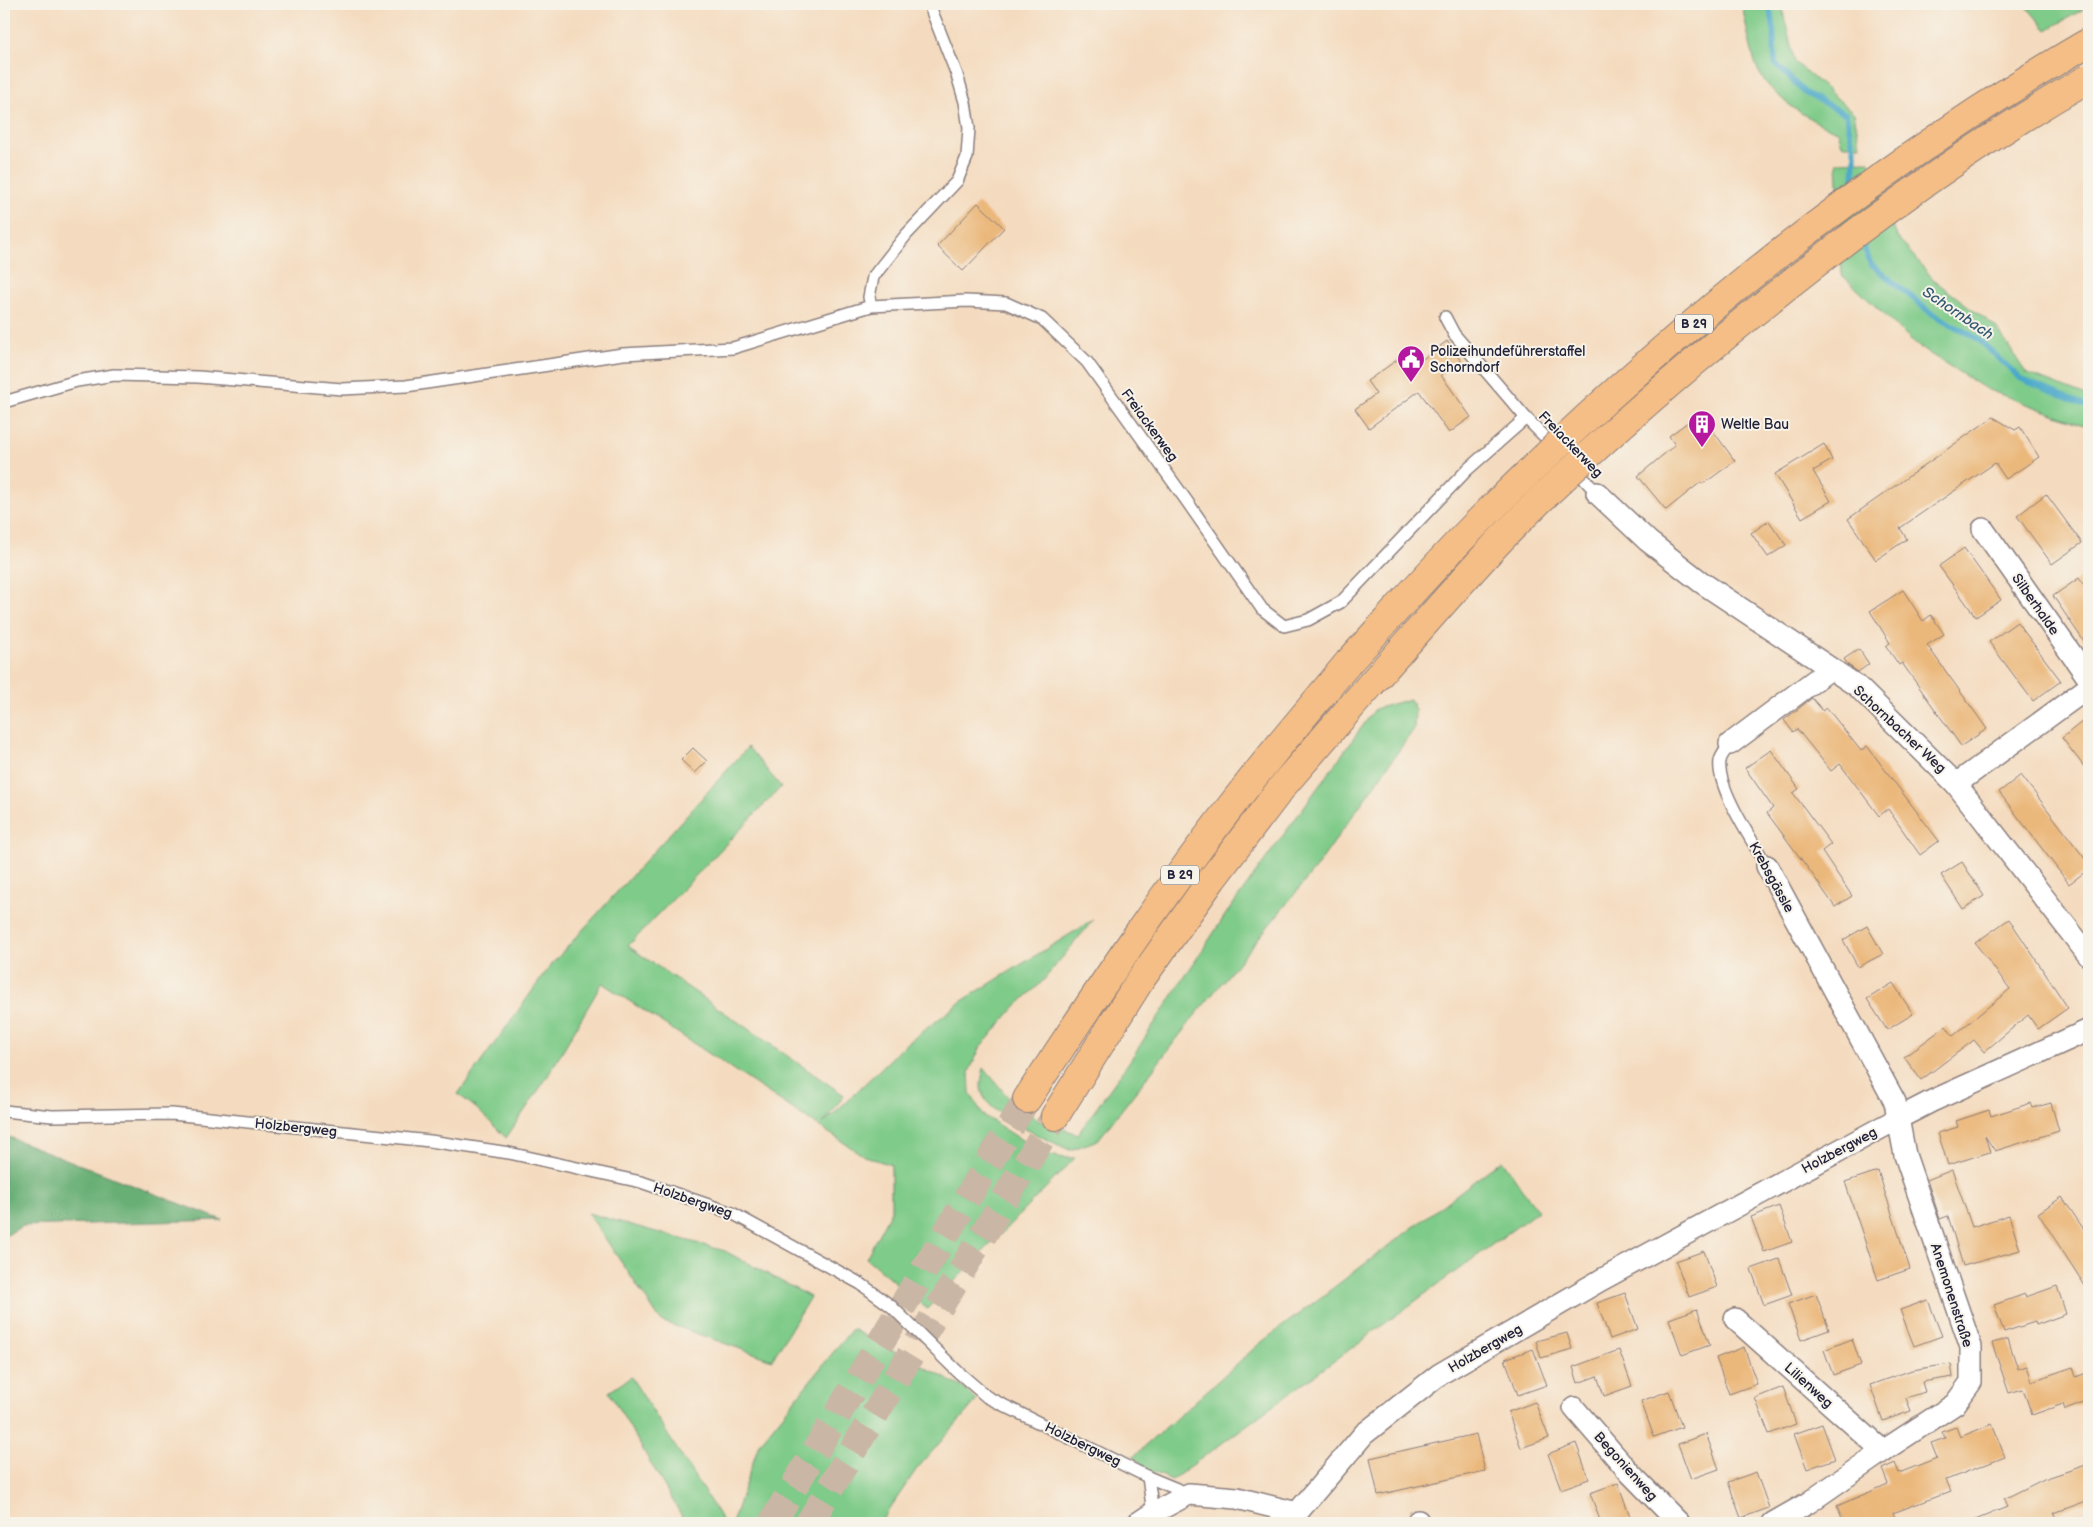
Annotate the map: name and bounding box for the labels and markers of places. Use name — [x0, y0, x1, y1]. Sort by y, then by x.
place label: Polizeihundeführerstaffel Schorndorf — [1430, 343, 1585, 376]
public building icon: Polizeihundeführerstaffel Schorndorf — [1396, 344, 1426, 383]
building icon: Weltle Bau — [1687, 409, 1717, 448]
place label: Weltle Bau — [1721, 416, 1789, 433]

